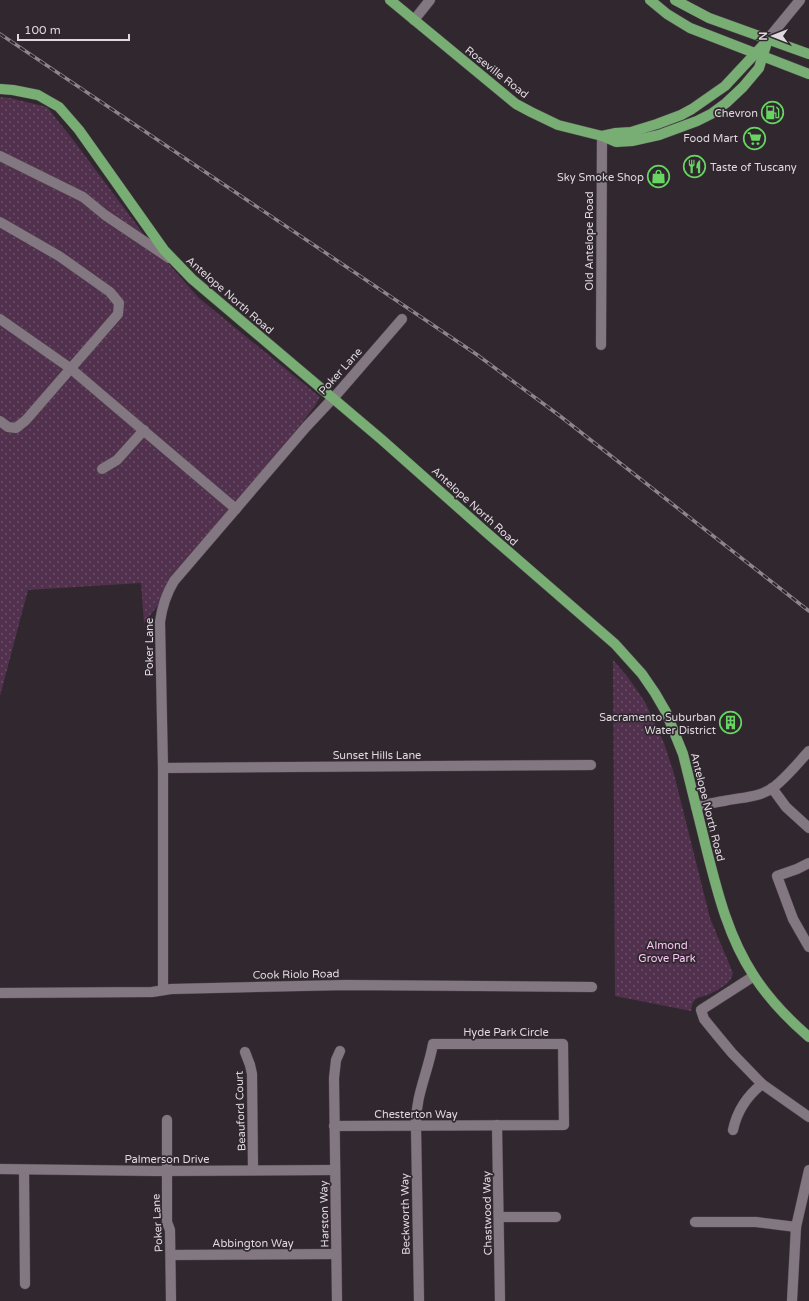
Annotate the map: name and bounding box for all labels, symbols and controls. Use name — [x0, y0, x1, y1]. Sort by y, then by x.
scale bar — [18, 16, 129, 42]
north arrow — [753, 16, 793, 56]
text: 100 m — [24, 23, 61, 37]
text: N — [757, 32, 770, 40]
street label: Roseville Road — [462, 44, 531, 101]
fuel station icon: Chevron — [760, 100, 786, 126]
place label: Chevron — [714, 107, 758, 120]
supermarket icon: Food Mart — [741, 125, 767, 151]
place label: Food Mart — [683, 132, 738, 145]
restaurant icon: Taste of Tuscany — [681, 154, 707, 180]
place label: Taste of Tuscany — [710, 161, 797, 174]
shop icon: Sky Smoke Shop — [646, 164, 672, 190]
place label: Sky Smoke Shop — [557, 171, 644, 184]
street label: Old Antelope Road — [583, 191, 596, 291]
street label: Antelope North Road — [183, 254, 276, 337]
street label: Poker Lane — [316, 345, 365, 397]
street label: Antelope North Road — [429, 464, 520, 549]
street label: Poker Lane — [143, 618, 156, 676]
building icon: Sacramento Suburban Water District — [718, 710, 744, 736]
place label: Sacramento Suburban Water District — [599, 711, 716, 737]
street label: Sunset Hills Lane — [333, 749, 421, 762]
street label: Antelope North Road — [688, 751, 727, 863]
park label: Almond Grove Park — [638, 939, 696, 965]
street label: Cook Riolo Road — [252, 967, 340, 982]
street label: Hyde Park Circle — [463, 1026, 549, 1039]
street label: Beauford Court — [233, 1071, 248, 1151]
street label: Chesterton Way — [374, 1108, 458, 1121]
street label: Palmerson Drive — [124, 1153, 210, 1166]
street label: Chastwood Way — [480, 1171, 495, 1255]
street label: Beckworth Way — [398, 1173, 413, 1255]
street label: Harston Way — [317, 1180, 332, 1248]
street label: Poker Lane — [149, 1193, 166, 1253]
street label: Abbington Way — [212, 1237, 294, 1250]

